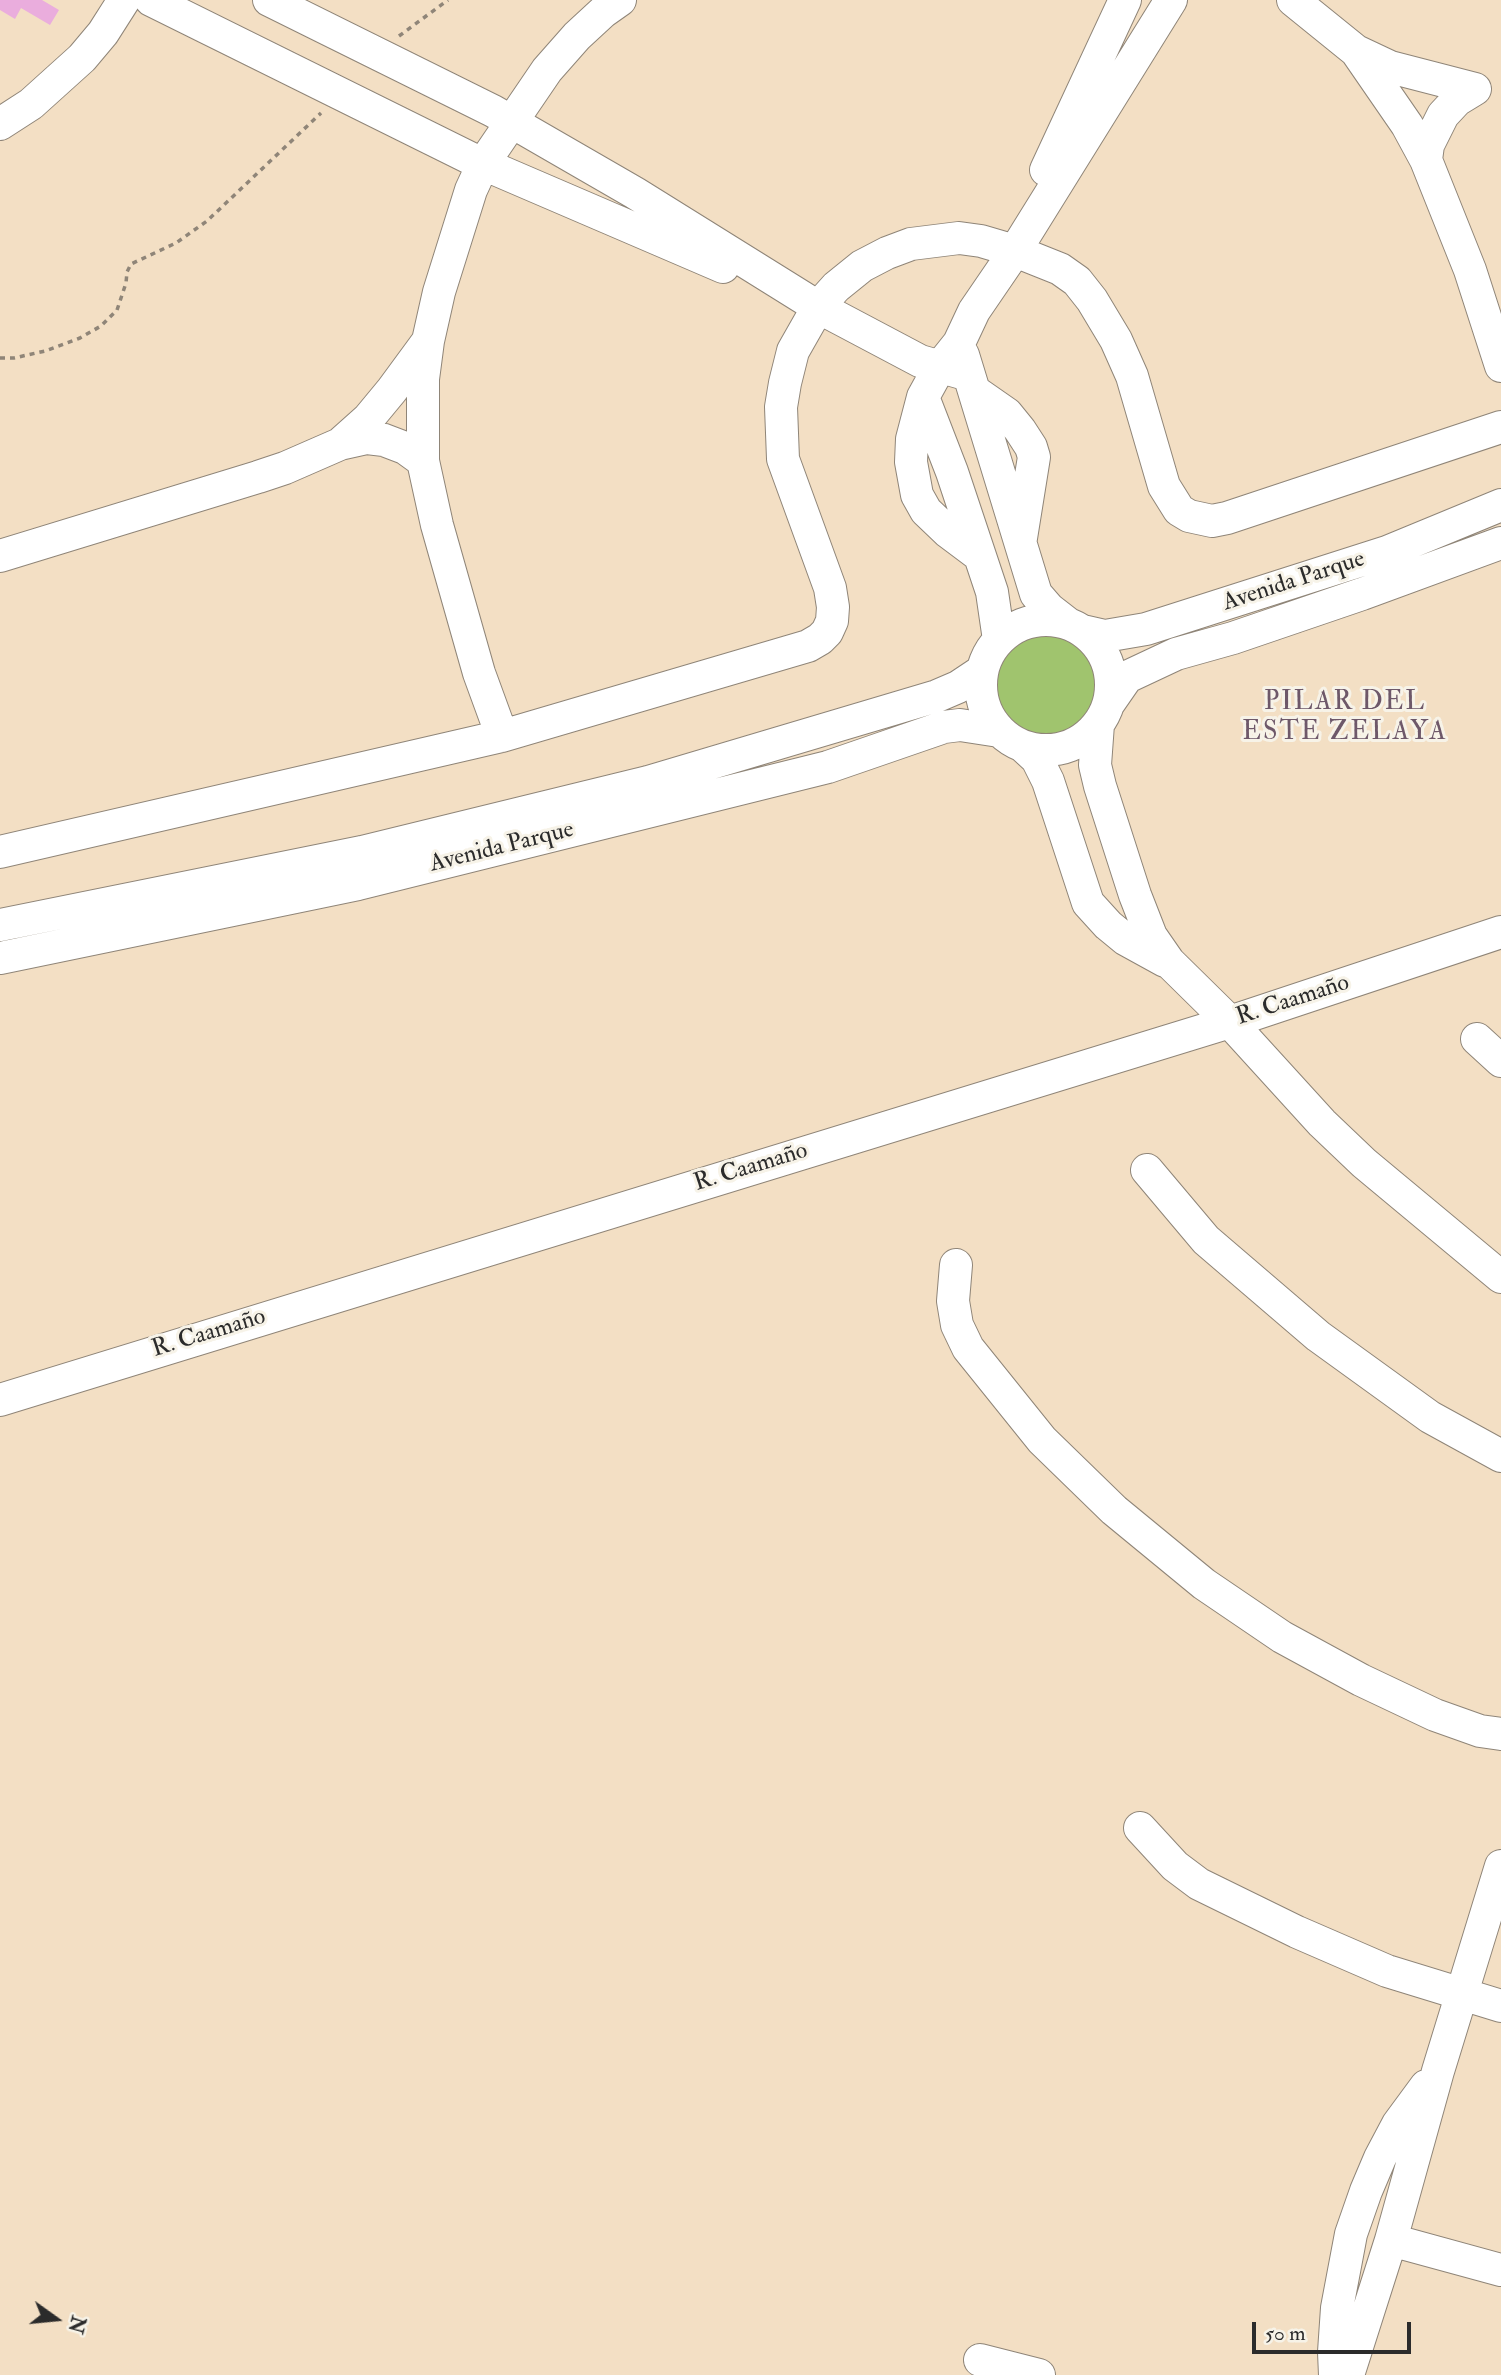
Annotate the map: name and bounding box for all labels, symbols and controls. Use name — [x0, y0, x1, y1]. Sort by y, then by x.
street label: Avenida Parque — [1219, 546, 1369, 618]
district label: PILAR DEL ESTE ZELAYA — [1244, 687, 1446, 748]
street label: Avenida Parque — [427, 816, 577, 880]
street label: R. Caamaño — [1233, 969, 1353, 1033]
street label: R. Caamaño — [691, 1137, 811, 1199]
street label: R. Caamaño — [149, 1303, 269, 1365]
north arrow — [21, 2284, 91, 2354]
scale bar — [1256, 2308, 1415, 2352]
text: N — [62, 2313, 90, 2336]
text: 50 m — [1265, 2320, 1306, 2347]

